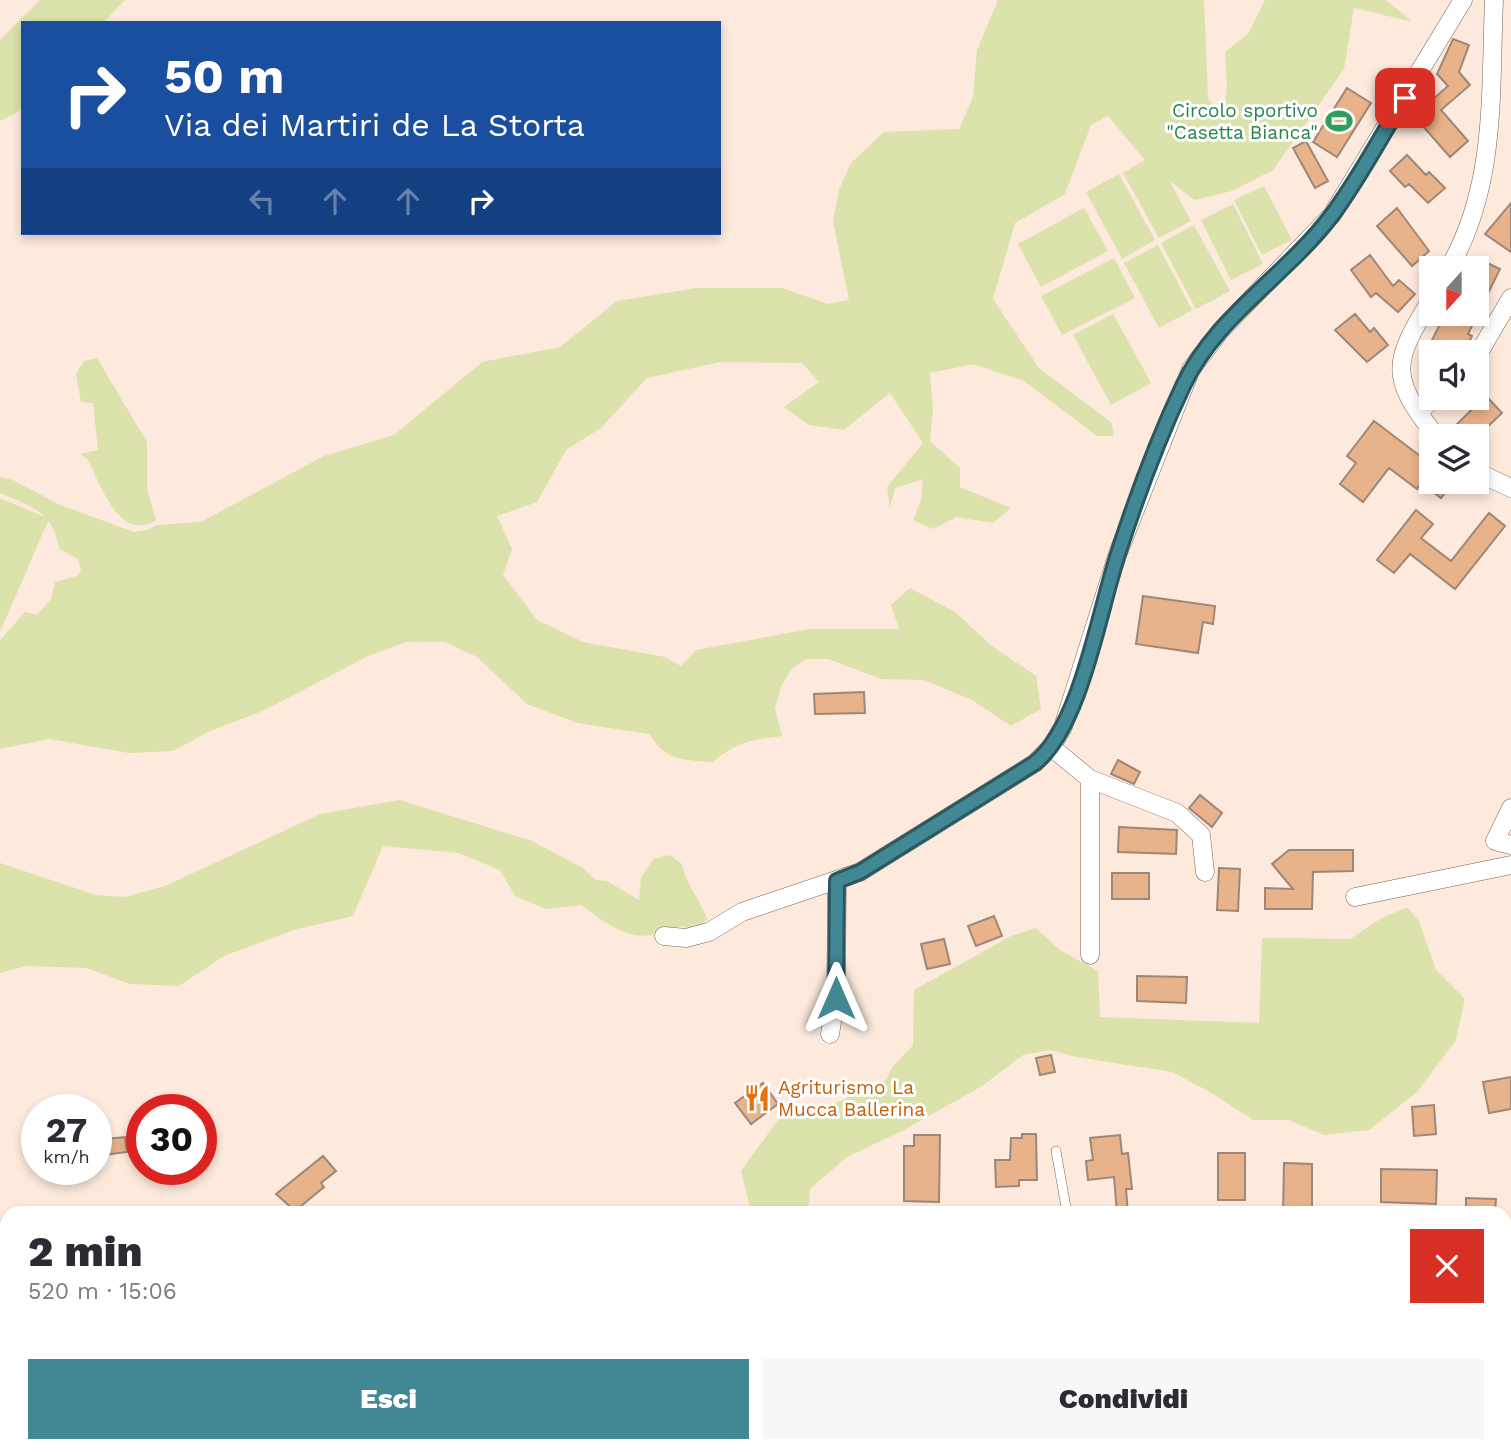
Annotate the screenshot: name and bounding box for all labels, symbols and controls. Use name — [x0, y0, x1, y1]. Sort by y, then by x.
text: 50 m — [164, 47, 284, 105]
icon: right — [49, 49, 140, 140]
pin — [1375, 68, 1435, 128]
icon: arrive — [1386, 79, 1424, 117]
place label: Circolo sportivo "Casetta Bianca" — [1166, 99, 1318, 144]
text: Via dei Martiri de La Storta — [164, 106, 585, 144]
sports icon: Circolo sportivo "Casetta Bianca" — [1324, 106, 1354, 136]
icon: left — [243, 182, 281, 220]
icon: ahead — [316, 182, 354, 220]
icon: ahead — [389, 182, 427, 220]
icon: right — [462, 182, 500, 220]
north arrow — [1419, 256, 1489, 326]
map controls — [1419, 256, 1489, 494]
button: sound — [1419, 340, 1489, 410]
button: layers — [1419, 424, 1489, 494]
position arrow — [799, 961, 873, 1035]
place label: Agriturismo La Mucca Ballerina — [778, 1076, 925, 1121]
restaurant icon: Agriturismo La Mucca Ballerina — [742, 1083, 772, 1113]
speed limit sign: 30 — [126, 1094, 217, 1185]
text: 27 — [46, 1109, 87, 1151]
text: km/h — [43, 1146, 90, 1167]
text: 2 min — [28, 1227, 142, 1276]
button: close — [1410, 1229, 1484, 1303]
text: 520 m · 15:06 — [28, 1278, 177, 1305]
button: Esci — [28, 1359, 749, 1439]
button: Condividi — [763, 1359, 1484, 1439]

